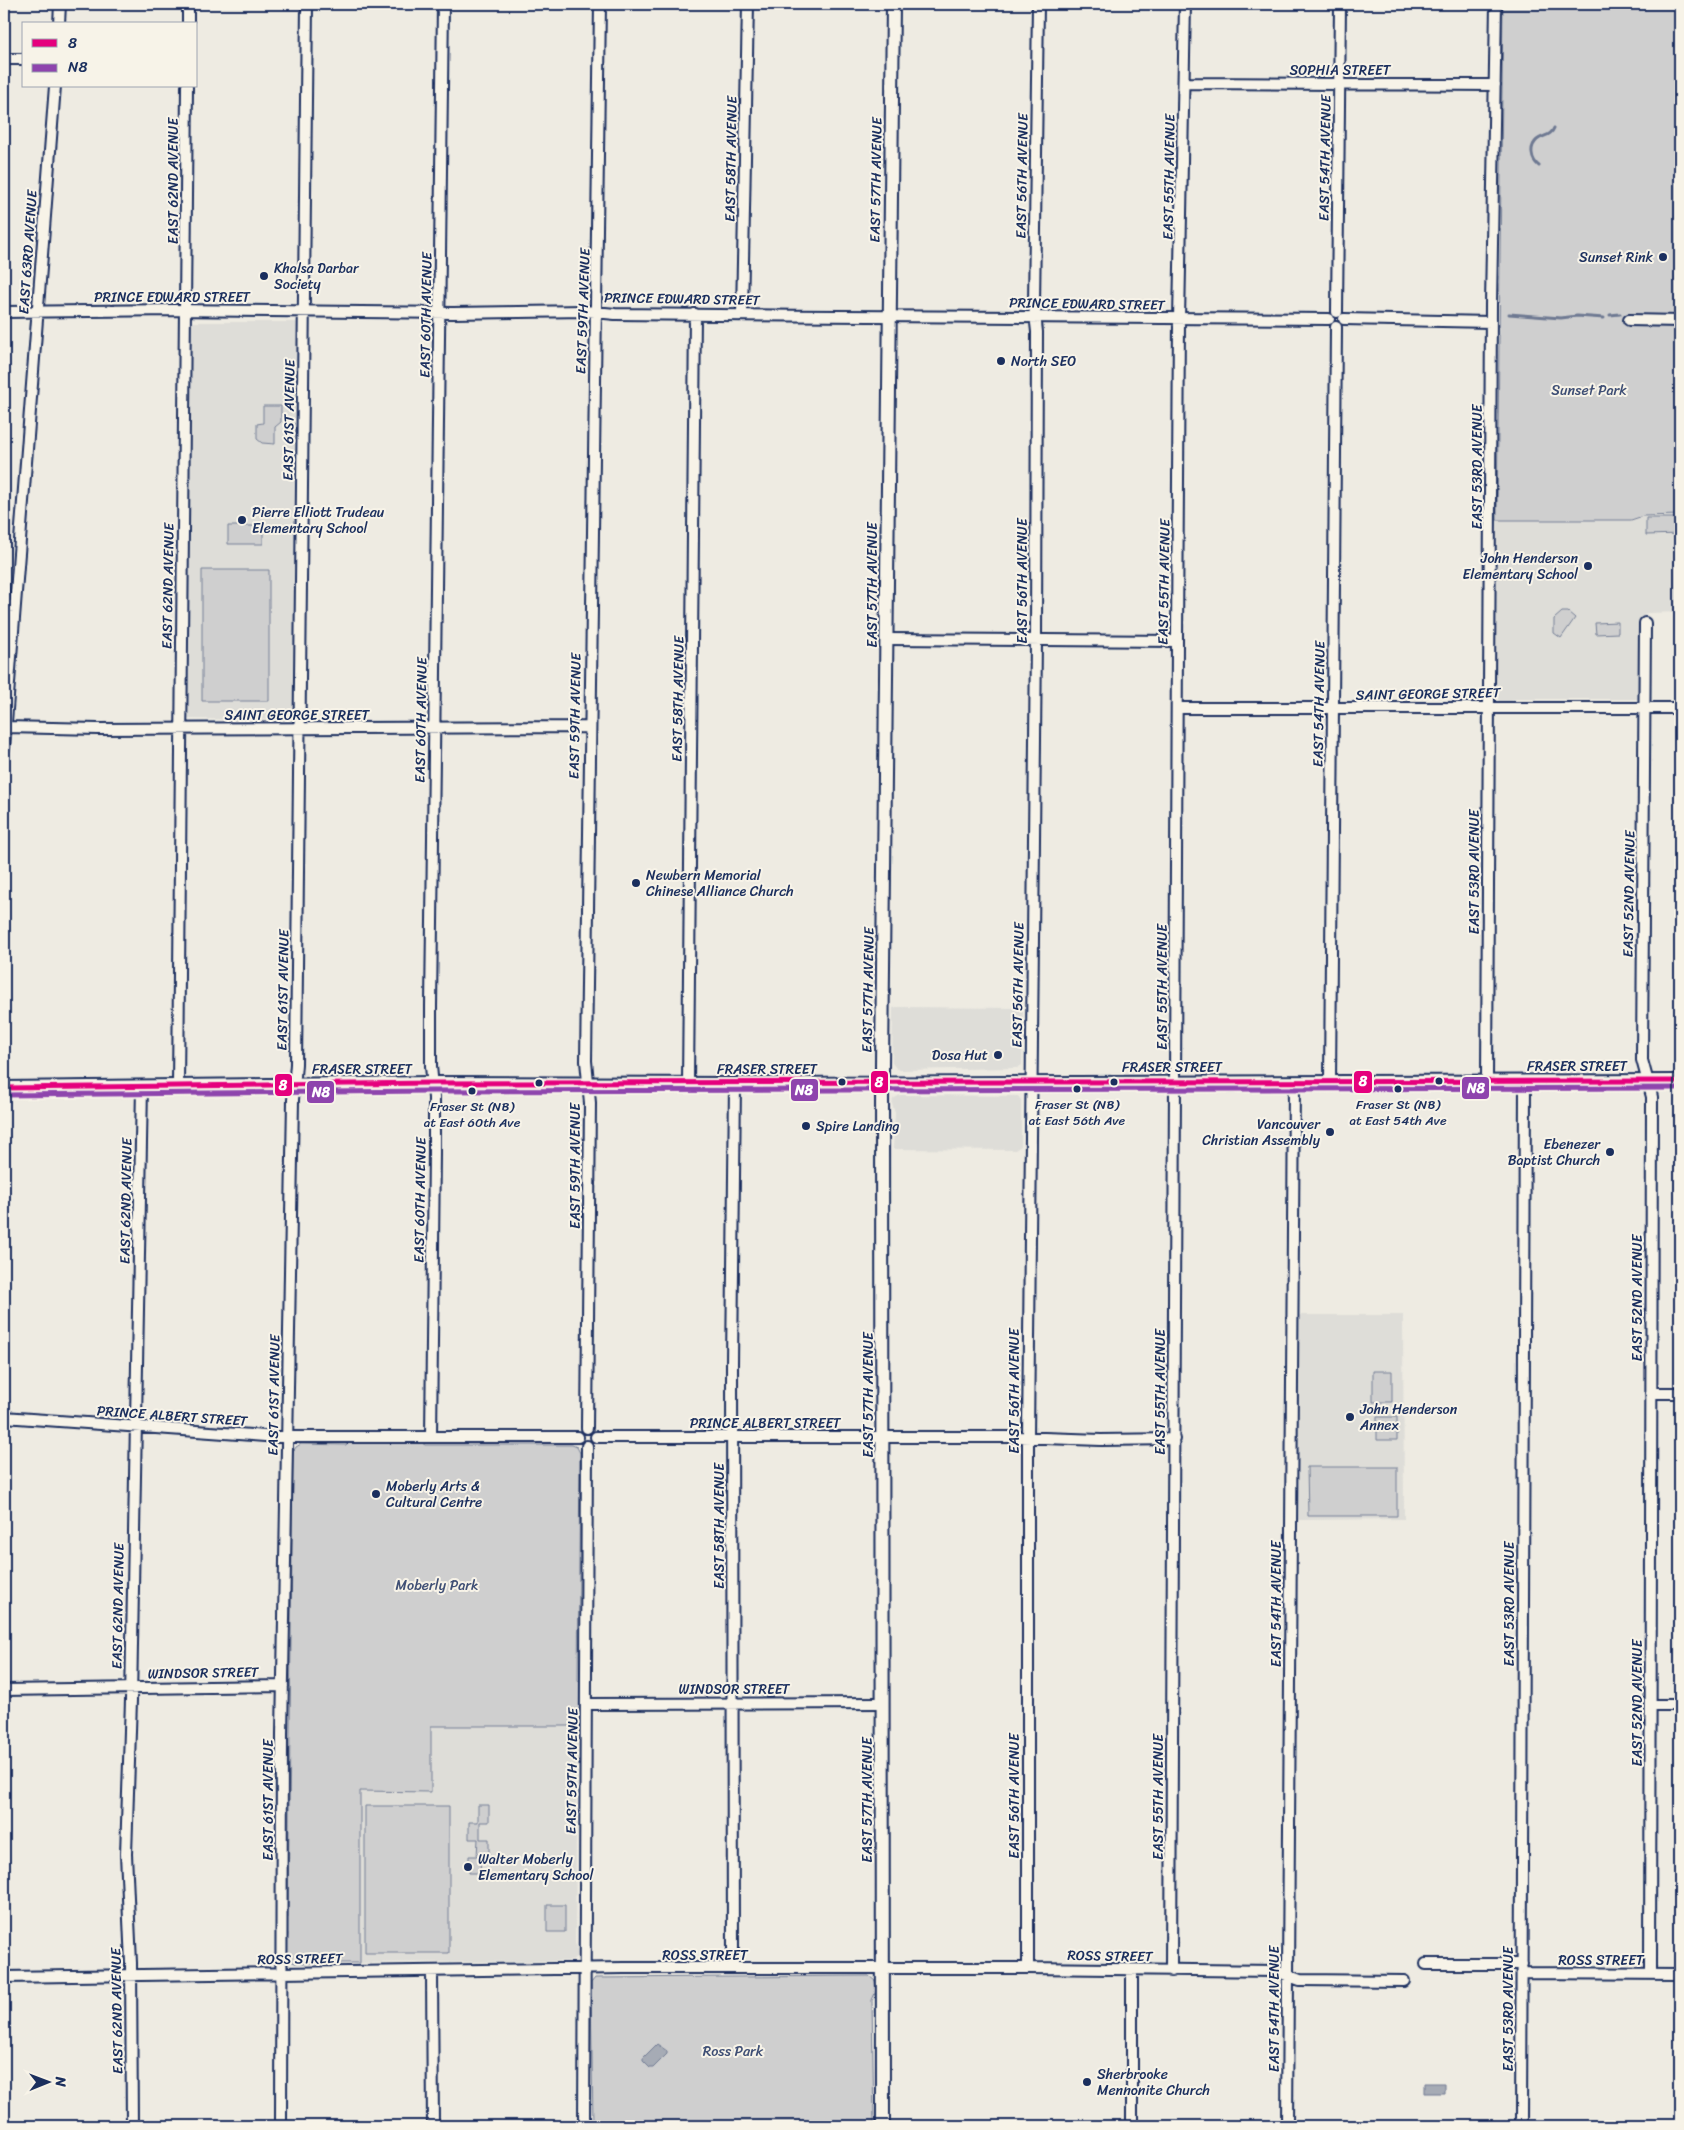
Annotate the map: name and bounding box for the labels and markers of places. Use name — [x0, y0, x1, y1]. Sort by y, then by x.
place label: Sunset Rink — [1579, 245, 1654, 270]
marker: Sunset Rink — [1657, 251, 1669, 263]
place label: Khalsa Darbar Society — [274, 256, 360, 297]
marker: Khalsa Darbar Society — [258, 270, 270, 282]
place label: North SEO — [1011, 349, 1076, 374]
marker: North SEO — [995, 355, 1007, 367]
place label: Pierre Elliott Trudeau Elementary School — [252, 500, 385, 541]
marker: Pierre Elliott Trudeau Elementary School — [236, 514, 248, 526]
place label: John Henderson Elementary School — [1462, 546, 1579, 587]
marker: John Henderson Elementary School — [1582, 560, 1594, 572]
place label: Newbern Memorial Chinese Alliance Church — [646, 863, 793, 904]
marker: Newbern Memorial Chinese Alliance Church — [630, 877, 642, 889]
place label: Dosa Hut — [932, 1043, 988, 1068]
marker: Dosa Hut — [992, 1049, 1004, 1061]
unlabelled marker — [1434, 1076, 1444, 1086]
unlabelled marker — [837, 1077, 847, 1087]
unlabelled marker — [1109, 1077, 1119, 1087]
unlabelled marker — [534, 1078, 544, 1088]
marker: Fraser St (NB) at East 56th Ave — [1072, 1084, 1082, 1094]
marker: Fraser St (NB) at East 54th Ave — [1393, 1084, 1403, 1094]
marker: Fraser St (NB) at East 60th Ave — [467, 1086, 477, 1096]
place label: Fraser St (NB) at East 56th Ave — [1029, 1093, 1126, 1132]
place label: Fraser St (NB) at East 54th Ave — [1349, 1093, 1447, 1132]
place label: Fraser St (NB) at East 60th Ave — [424, 1095, 521, 1134]
place label: Vancouver Christian Assembly — [1202, 1112, 1321, 1153]
place label: Spire Landing — [816, 1114, 900, 1139]
marker: Spire Landing — [800, 1120, 812, 1132]
marker: Vancouver Christian Assembly — [1324, 1126, 1336, 1138]
place label: Ebenezer Baptist Church — [1508, 1132, 1601, 1173]
marker: Ebenezer Baptist Church — [1604, 1146, 1616, 1158]
place label: John Henderson Annex — [1359, 1397, 1458, 1438]
marker: John Henderson Annex — [1344, 1411, 1356, 1423]
place label: Moberly Arts & Cultural Centre — [386, 1474, 482, 1515]
marker: Moberly Arts & Cultural Centre — [370, 1488, 382, 1500]
place label: Walter Moberly Elementary School — [478, 1847, 595, 1888]
marker: Walter Moberly Elementary School — [462, 1861, 474, 1873]
place label: Sherbrooke Mennonite Church — [1097, 2062, 1210, 2103]
marker: Sherbrooke Mennonite Church — [1081, 2076, 1093, 2088]

